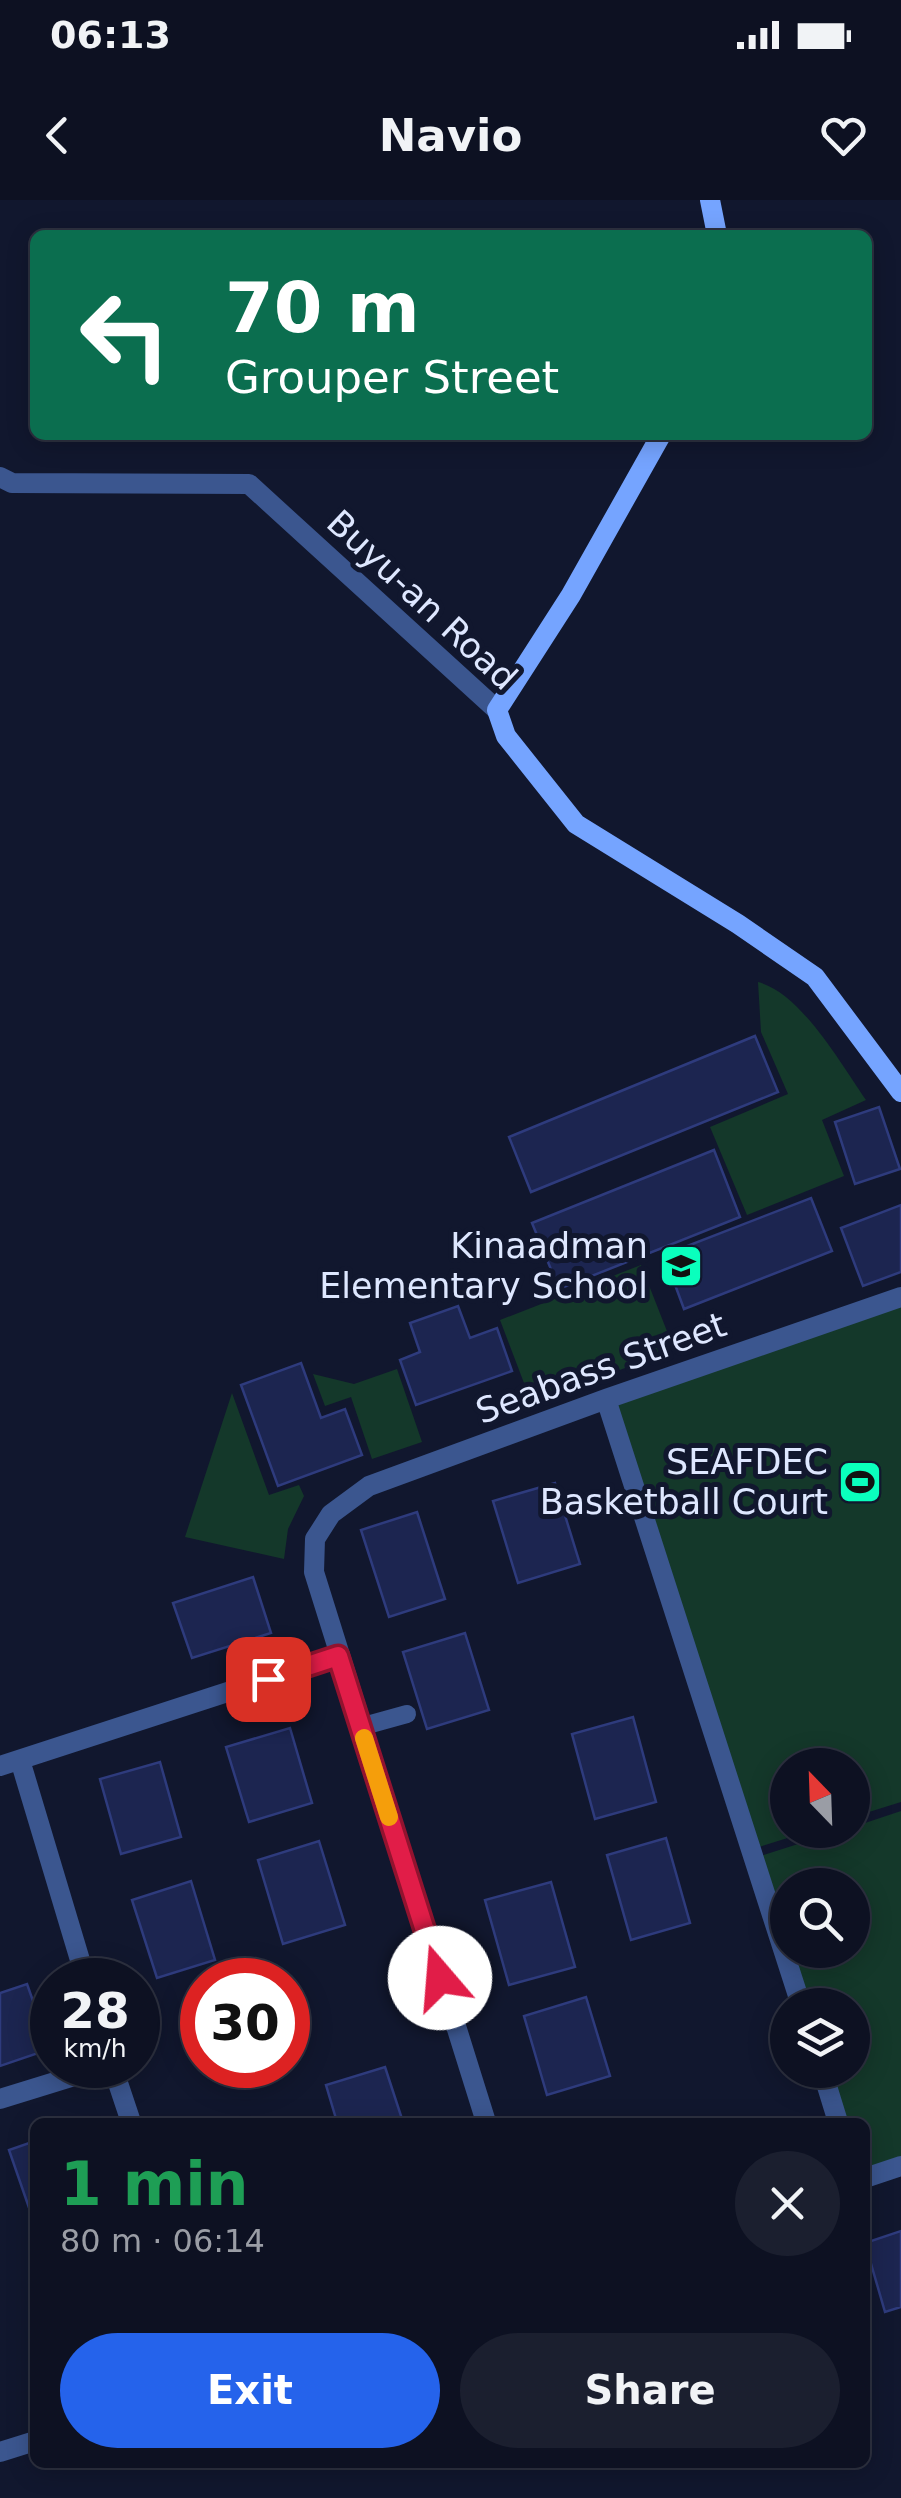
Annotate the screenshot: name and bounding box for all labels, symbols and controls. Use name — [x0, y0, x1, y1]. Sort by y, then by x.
text: 06:13 — [50, 13, 171, 57]
icon: back — [30, 108, 85, 163]
icon: heart — [816, 108, 871, 163]
text: Navio — [379, 109, 522, 162]
text: 70 m — [225, 267, 420, 349]
icon: left — [60, 270, 190, 400]
text: Grouper Street — [225, 351, 559, 404]
street label: Buyu-an Road — [319, 502, 525, 698]
place label: Kinaadman Elementary School — [319, 1226, 648, 1306]
school or university icon: Kinaadman Elementary School — [658, 1243, 704, 1289]
street label: Seabass Street — [471, 1304, 731, 1432]
place label: SEAFDEC Basketball Court — [540, 1442, 828, 1522]
sports icon: SEAFDEC Basketball Court — [837, 1459, 883, 1505]
pin — [226, 1637, 311, 1722]
icon: arrive — [241, 1652, 296, 1707]
north arrow — [770, 1748, 870, 1848]
map controls — [770, 1748, 870, 2088]
button: search — [770, 1868, 870, 1968]
position arrow — [388, 1926, 492, 2030]
speed limit sign: 30 — [180, 1958, 310, 2088]
text: 28 — [60, 1982, 130, 2040]
button: layers — [770, 1988, 870, 2088]
text: km/h — [63, 2034, 127, 2063]
text: 1 min — [60, 2149, 248, 2219]
button: close — [735, 2151, 840, 2256]
text: 80 m · 06:14 — [60, 2222, 265, 2260]
button: Exit — [60, 2333, 440, 2448]
button: Share — [460, 2333, 840, 2448]

